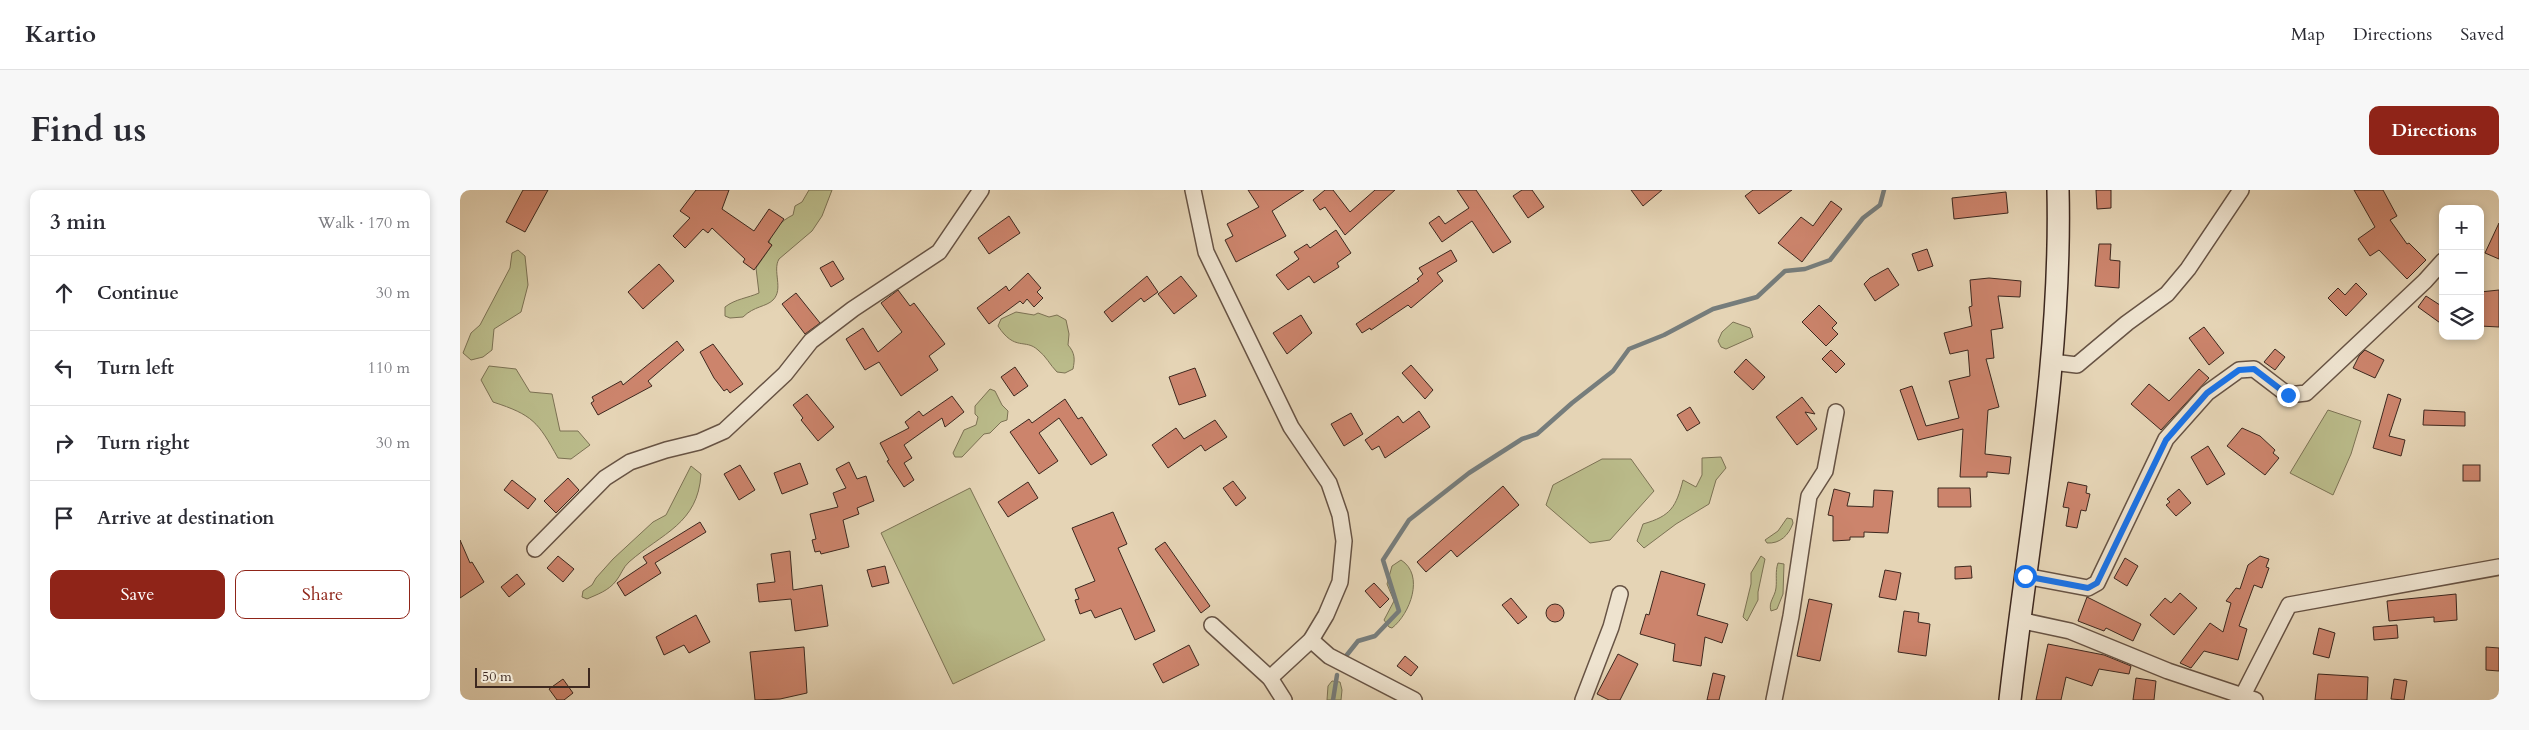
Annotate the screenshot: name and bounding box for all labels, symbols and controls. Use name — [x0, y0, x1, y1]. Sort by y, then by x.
text: Kartio — [25, 18, 96, 51]
text: Map — [2291, 22, 2325, 47]
text: Directions — [2353, 22, 2432, 47]
text: Saved — [2460, 22, 2504, 47]
text: Find us — [30, 106, 146, 154]
button: Directions — [2369, 106, 2499, 155]
map controls — [2439, 205, 2484, 340]
button: + — [2439, 205, 2484, 250]
text: 3 min — [50, 208, 106, 237]
text: Walk · 170 m — [318, 212, 410, 234]
button: − — [2439, 250, 2484, 295]
icon: ahead — [50, 279, 78, 307]
text: Continue — [97, 280, 179, 306]
text: 30 m — [376, 282, 410, 304]
button: layers — [2439, 295, 2484, 340]
icon: left — [50, 354, 78, 382]
text: Turn left — [97, 355, 174, 381]
text: 110 m — [368, 357, 410, 379]
route end — [2277, 384, 2300, 407]
icon: right — [50, 429, 78, 457]
text: Turn right — [97, 430, 189, 456]
text: 30 m — [376, 432, 410, 454]
icon: arrive — [50, 504, 78, 532]
text: Arrive at destination — [97, 505, 274, 531]
route start — [2014, 565, 2037, 588]
button: Save — [50, 570, 225, 619]
button: Share — [235, 570, 410, 619]
scale bar — [475, 665, 590, 688]
text: 50 m — [482, 667, 512, 686]

